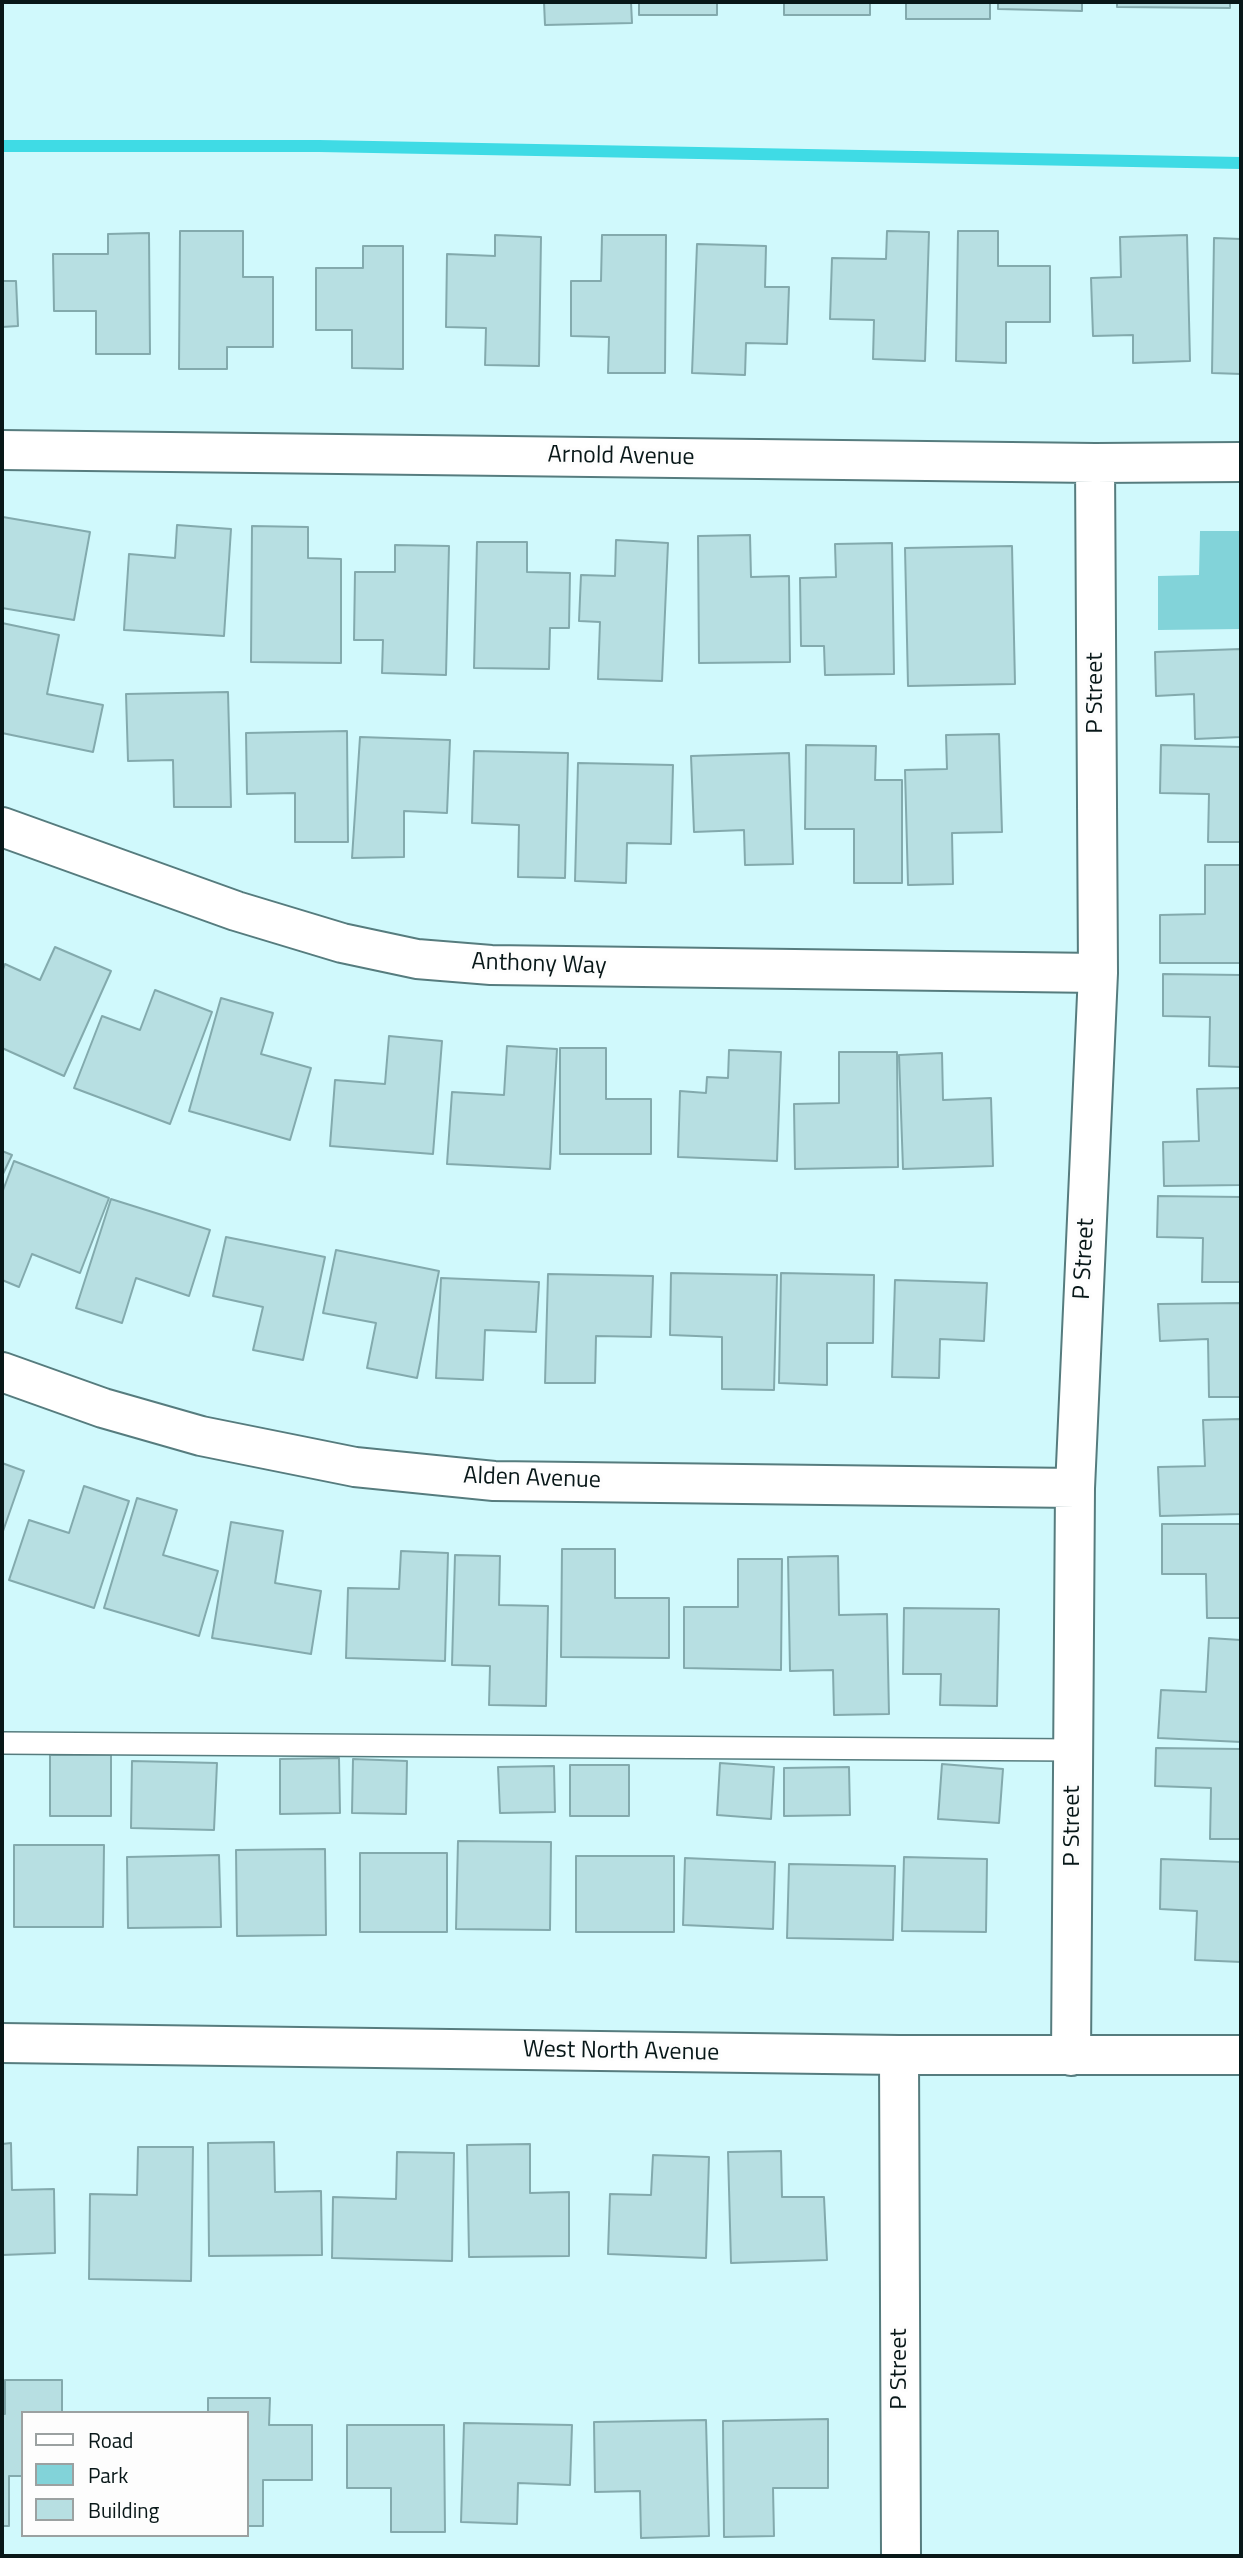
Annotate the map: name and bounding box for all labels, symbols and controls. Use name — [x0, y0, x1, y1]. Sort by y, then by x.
street label: Arnold Avenue — [547, 441, 695, 473]
street label: P Street — [1082, 652, 1110, 734]
street label: Anthony Way — [471, 948, 607, 982]
street label: P Street — [1068, 1218, 1102, 1300]
street label: Alden Avenue — [463, 1462, 601, 1496]
street label: P Street — [1059, 1785, 1087, 1867]
street label: West North Avenue — [523, 2036, 719, 2068]
street label: P Street — [886, 2328, 914, 2410]
legend — [21, 2411, 248, 2537]
text: Road — [88, 2424, 133, 2456]
text: Park — [88, 2459, 128, 2491]
text: Building — [88, 2494, 159, 2526]

